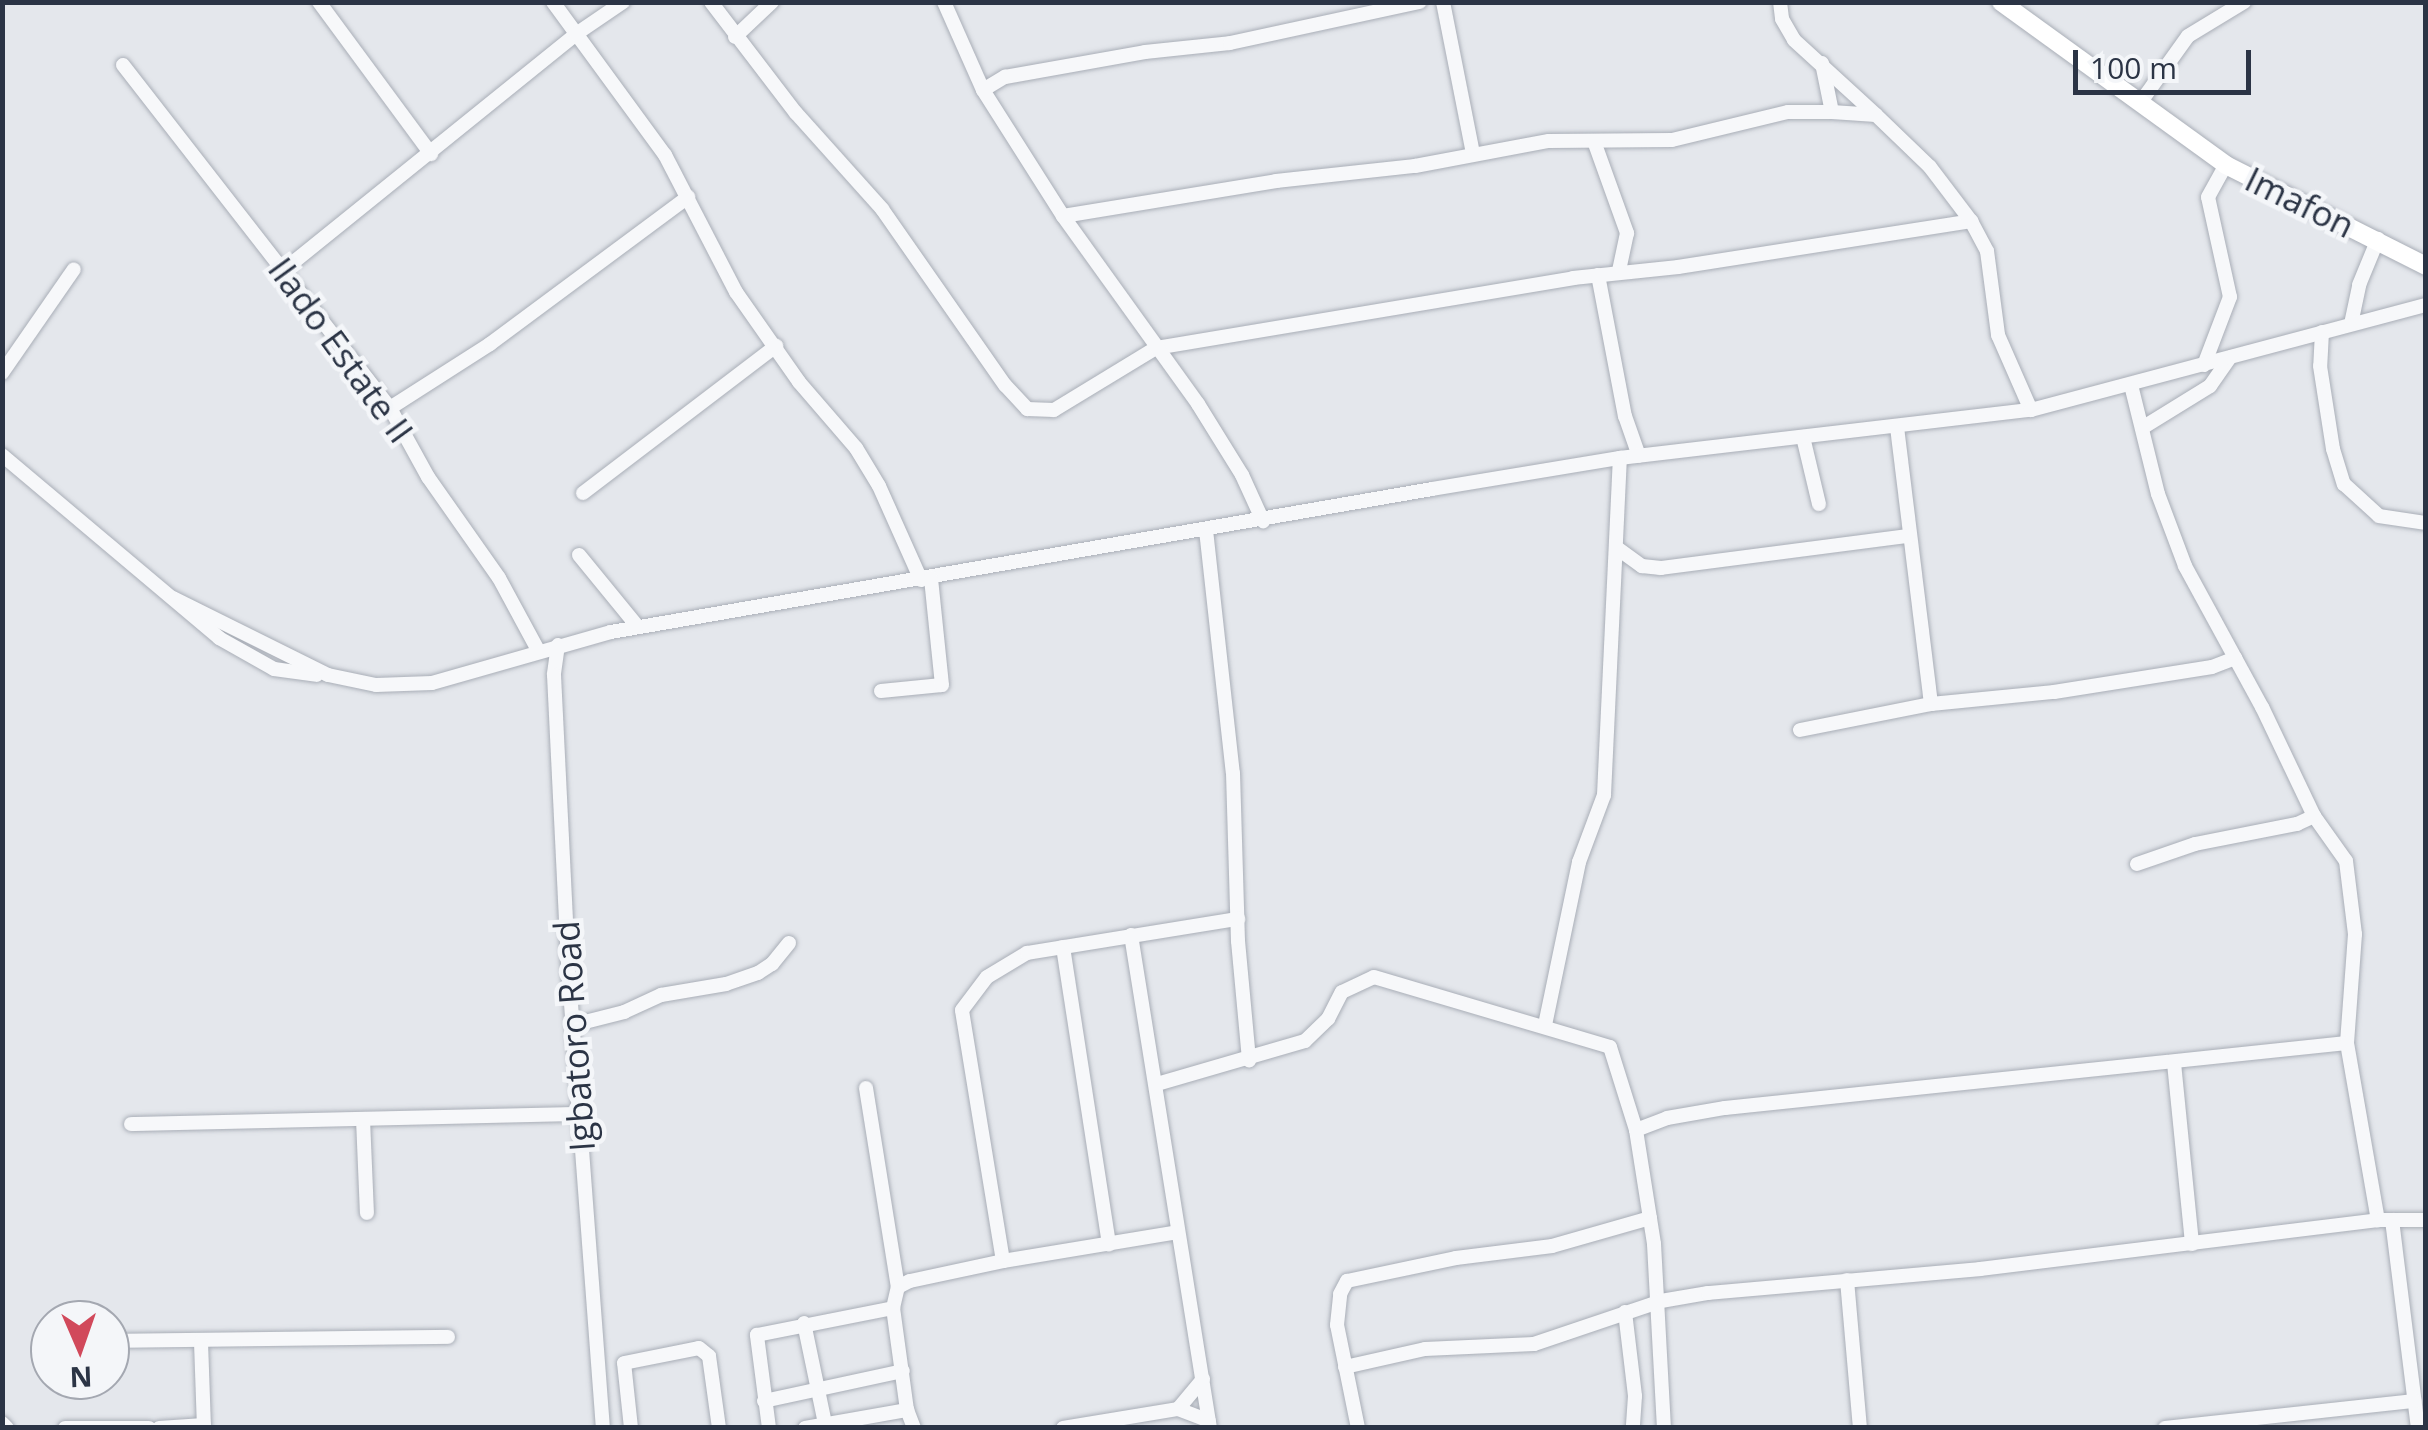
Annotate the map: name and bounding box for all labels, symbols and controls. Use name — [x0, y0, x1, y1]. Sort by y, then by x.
scale bar — [2078, 30, 2256, 92]
text: 100 m — [2090, 47, 2177, 88]
street label: Imafon — [2239, 158, 2361, 246]
street label: Ilado Estate II — [260, 249, 422, 451]
street label: Igbatoro Road — [545, 919, 603, 1153]
north arrow — [30, 1300, 130, 1400]
text: N — [69, 1359, 93, 1397]

